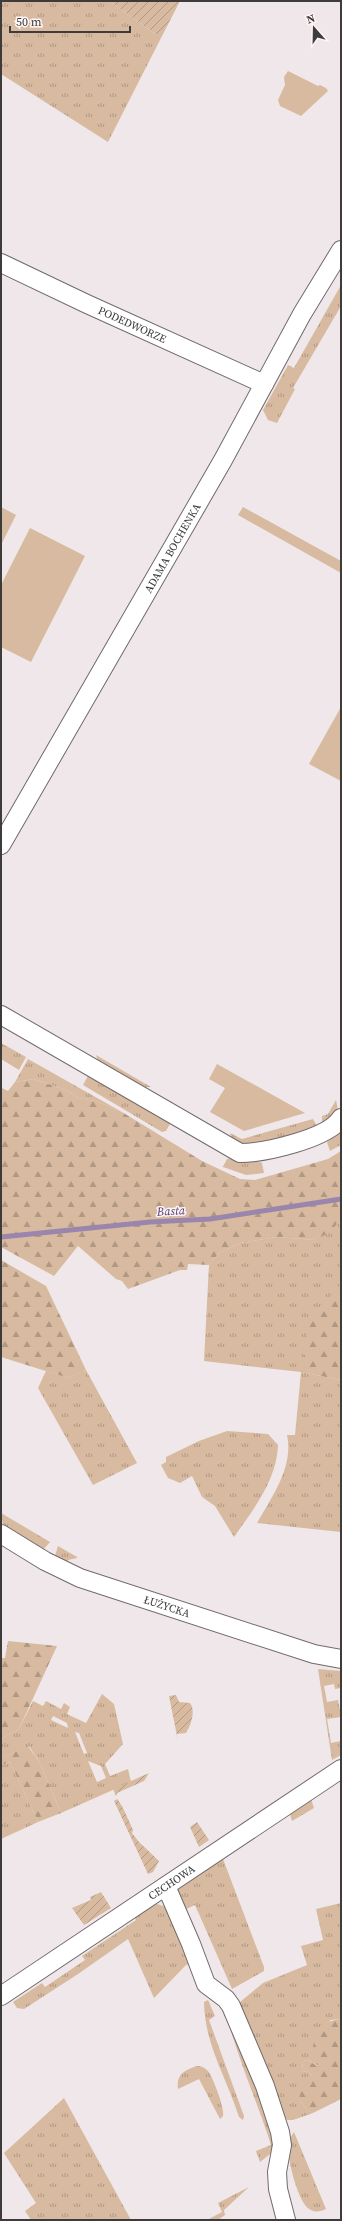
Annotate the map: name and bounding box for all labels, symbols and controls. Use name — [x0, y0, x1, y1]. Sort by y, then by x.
scale bar — [10, 8, 130, 34]
north arrow — [294, 8, 334, 48]
text: N — [304, 11, 317, 27]
text: 50 m — [16, 14, 42, 30]
street label: PODEDWORZE — [96, 303, 169, 347]
street label: ADAMA BOCHENKA — [141, 500, 204, 595]
water label: Basta — [155, 1202, 186, 1220]
street label: ŁUŻYCKA — [142, 1592, 193, 1621]
street label: CECHOWA — [145, 1861, 198, 1903]

